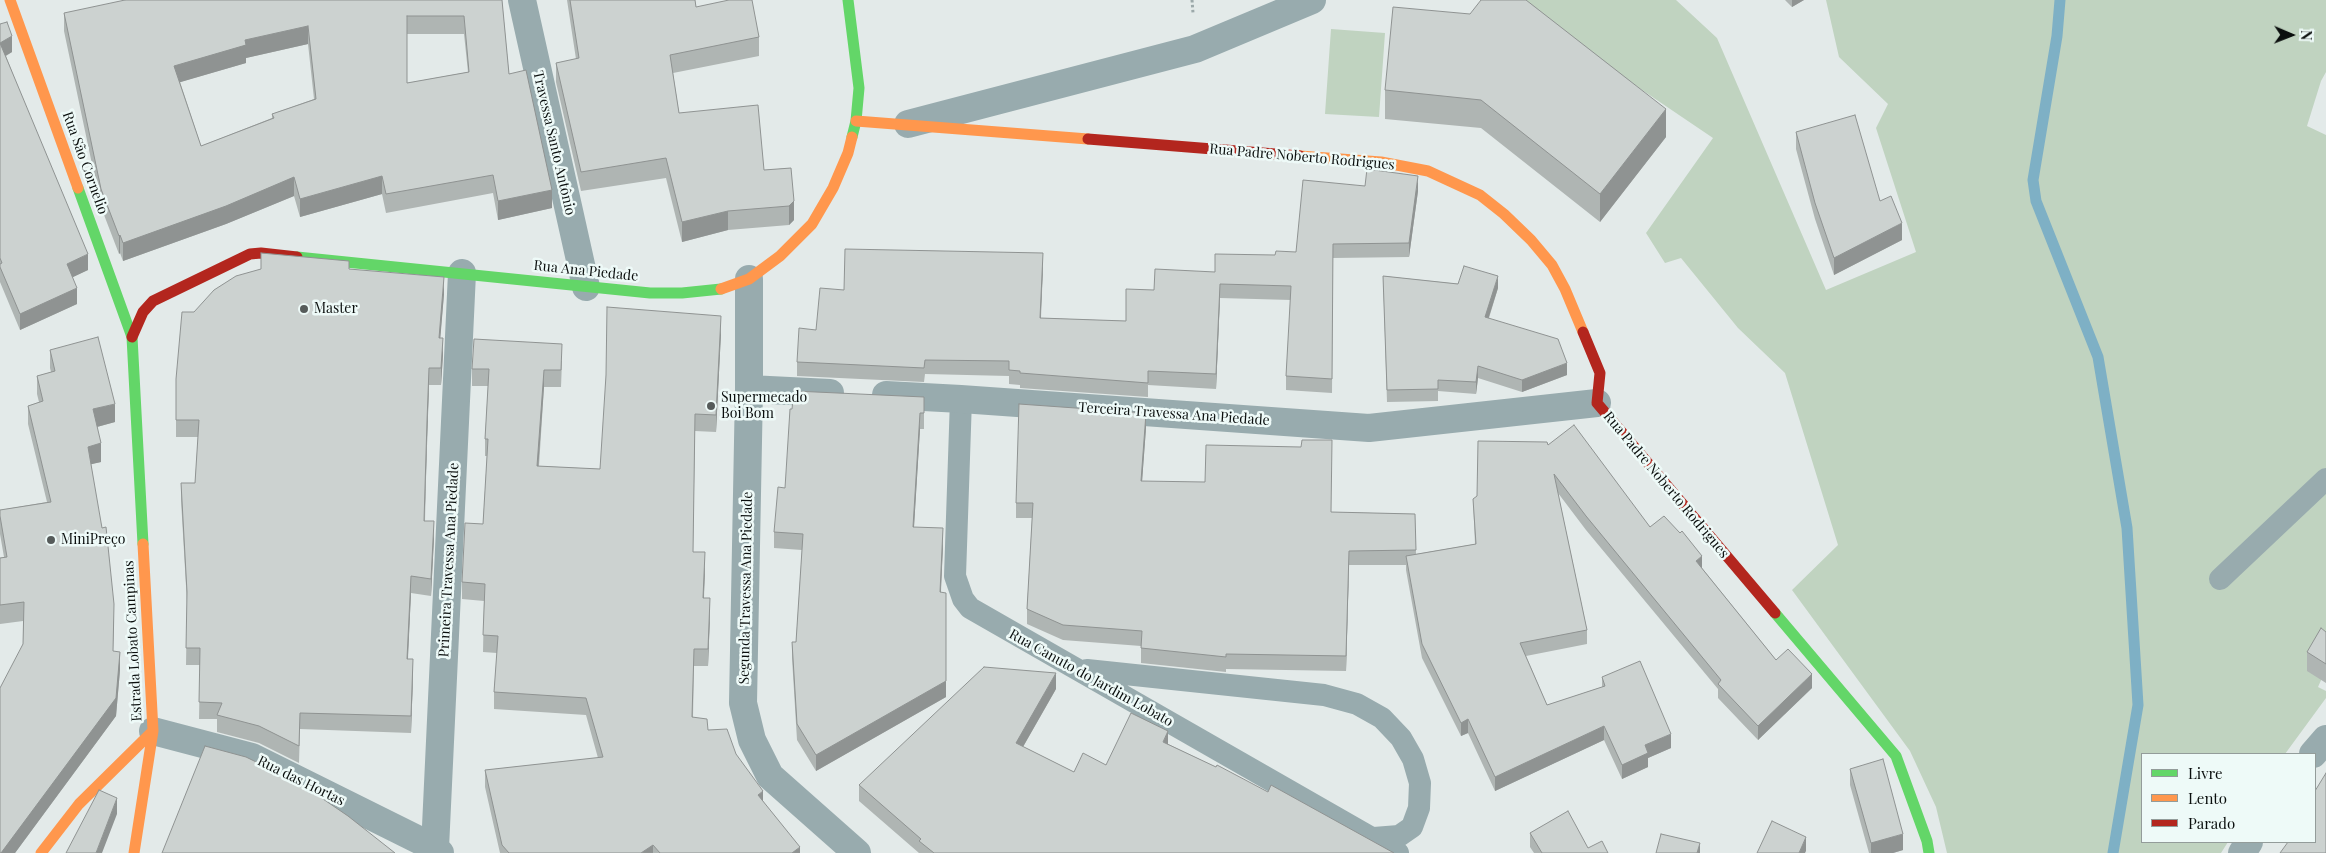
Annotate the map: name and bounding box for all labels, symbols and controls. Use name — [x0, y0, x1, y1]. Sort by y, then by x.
north arrow — [2266, 10, 2316, 60]
text: N — [2297, 30, 2316, 40]
street label: Travessa Santo Antônio — [529, 69, 579, 217]
street label: Rua São Cornelio — [59, 109, 111, 217]
street label: Rua Padre Noberto Rodrigues — [1209, 141, 1395, 173]
street label: Rua Ana Piedade — [533, 257, 639, 285]
place label: Master — [314, 301, 358, 317]
marker: Master — [298, 303, 310, 315]
place label: Supermecado Boi Bom — [721, 390, 807, 422]
street label: Terceira Travessa Ana Piedade — [1078, 399, 1270, 429]
marker: Supermecado Boi Bom — [705, 400, 717, 412]
street label: Rua Padre Noberto Rodrigues — [1600, 408, 1732, 562]
street label: Primeira Travessa Ana Piedade — [436, 462, 462, 658]
street label: Segunda Travessa Ana Piedade — [736, 491, 756, 685]
place label: MiniPreço — [61, 532, 125, 548]
marker: MiniPreço — [45, 534, 57, 546]
street label: Estrada Lobato Campinas — [120, 560, 146, 722]
street label: Rua Canuto do Jardim Lobato — [1006, 626, 1176, 730]
street label: Rua das Hortas — [255, 753, 347, 809]
legend — [2141, 753, 2316, 843]
text: Livre — [2188, 763, 2223, 783]
text: Lento — [2188, 788, 2227, 808]
text: Parado — [2188, 813, 2235, 833]

